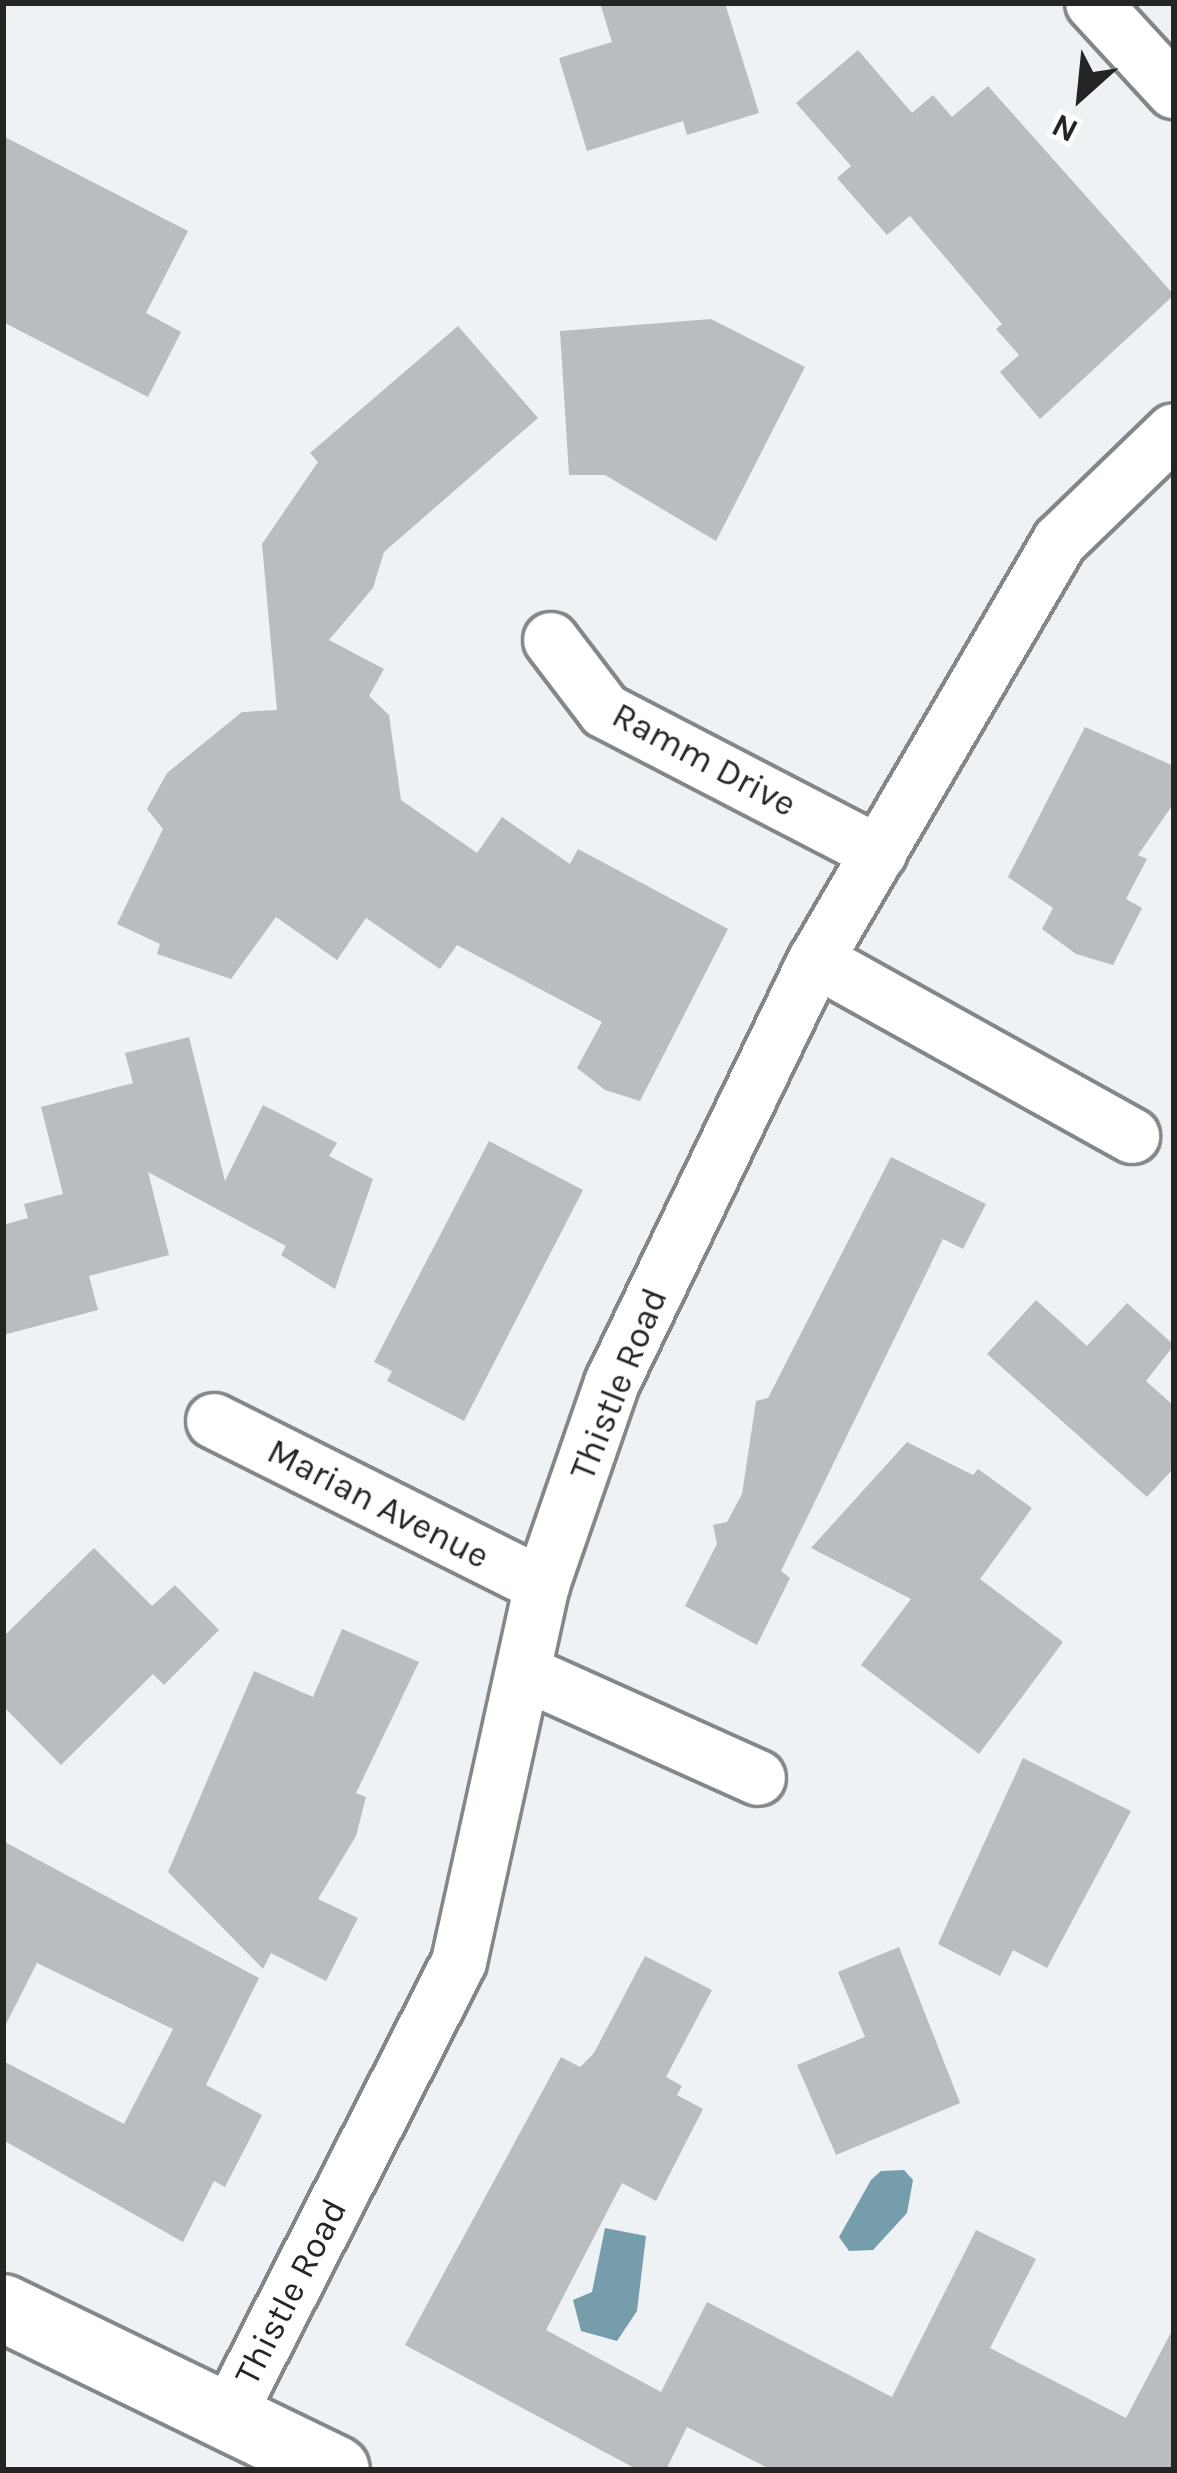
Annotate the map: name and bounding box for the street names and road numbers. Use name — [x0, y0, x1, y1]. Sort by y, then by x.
street label: Ramm Drive — [605, 694, 803, 826]
street label: Thistle Road — [561, 1282, 677, 1486]
street label: Marian Avenue — [260, 1430, 496, 1578]
street label: Thistle Road — [226, 2192, 356, 2392]

